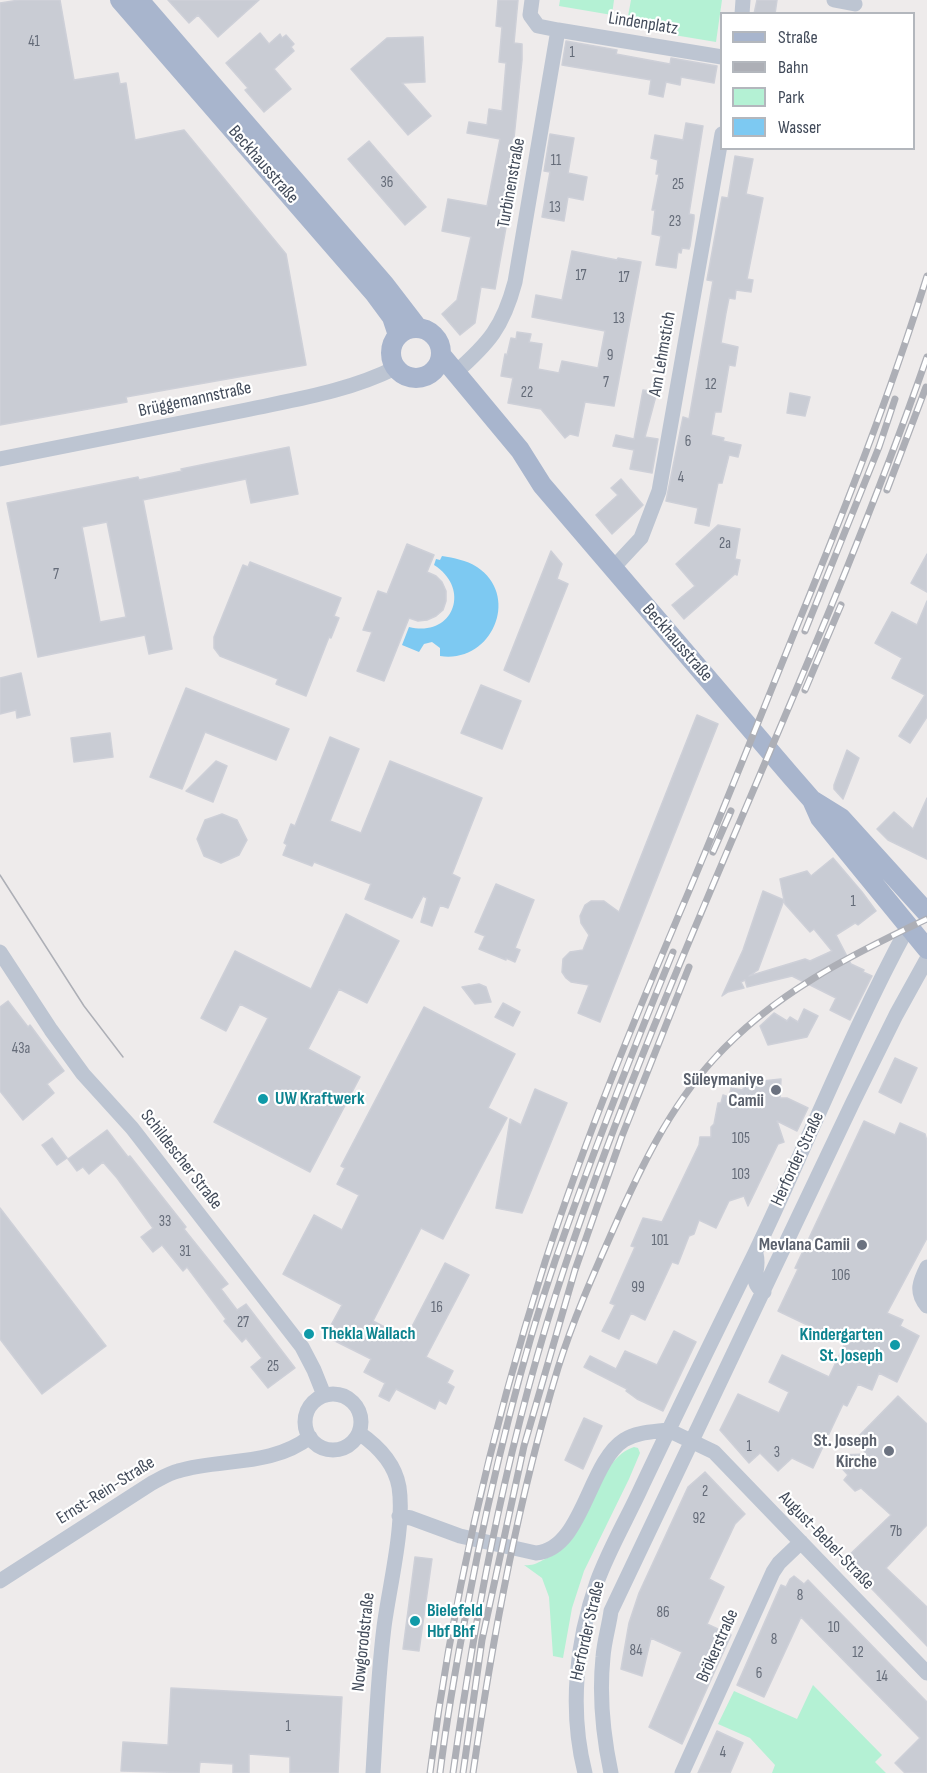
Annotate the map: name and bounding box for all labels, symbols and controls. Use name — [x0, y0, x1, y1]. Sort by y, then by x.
street label: Lindenplatz — [607, 8, 679, 40]
legend — [720, 12, 915, 150]
text: Straße — [778, 27, 818, 48]
house number: 41 — [28, 33, 40, 51]
house number: 1 — [569, 44, 575, 62]
text: Bahn — [778, 57, 808, 78]
text: Park — [778, 87, 804, 108]
text: Wasser — [778, 117, 821, 138]
street label: Beckhausstraße — [223, 122, 303, 208]
street label: Turbinenstraße — [493, 136, 531, 230]
house number: 11 — [551, 152, 561, 170]
house number: 36 — [381, 174, 393, 192]
house number: 25 — [672, 176, 684, 194]
house number: 13 — [549, 199, 561, 217]
house number: 23 — [669, 213, 681, 231]
house number: 17 — [575, 267, 587, 285]
house number: 17 — [618, 269, 630, 287]
house number: 13 — [613, 310, 625, 328]
street label: Am Lehmstich — [645, 310, 681, 398]
house number: 9 — [607, 347, 613, 365]
house number: 7 — [603, 374, 609, 392]
house number: 12 — [705, 376, 717, 394]
street label: Brüggemannstraße — [137, 378, 253, 422]
house number: 22 — [521, 384, 533, 402]
house number: 6 — [685, 433, 691, 451]
house number: 4 — [678, 469, 684, 487]
house number: 2a — [719, 535, 731, 553]
house number: 7 — [53, 566, 59, 584]
street label: Beckhausstraße — [637, 600, 717, 686]
house number: 1 — [850, 893, 856, 911]
house number: 43a — [12, 1040, 30, 1058]
place label: Süleymaniye Camii — [683, 1069, 764, 1112]
marker: Süleymaniye Camii — [769, 1083, 783, 1097]
place label: UW Kraftwerk — [275, 1088, 365, 1110]
marker: UW Kraftwerk — [256, 1092, 270, 1106]
street label: Schildescher Straße — [135, 1106, 227, 1214]
street label: Herforder Straße — [767, 1108, 829, 1210]
house number: 105 — [732, 1130, 750, 1148]
house number: 103 — [732, 1166, 750, 1184]
house number: 33 — [159, 1213, 171, 1231]
house number: 101 — [651, 1232, 669, 1250]
place label: Mevlana Camii — [759, 1234, 850, 1256]
marker: Mevlana Camii — [855, 1238, 869, 1252]
house number: 31 — [179, 1243, 191, 1261]
house number: 106 — [832, 1267, 850, 1285]
house number: 99 — [631, 1279, 645, 1297]
house number: 16 — [431, 1299, 443, 1317]
house number: 27 — [237, 1314, 249, 1332]
place label: Thekla Wallach — [321, 1323, 415, 1345]
place label: Kindergarten St. Joseph — [800, 1324, 883, 1366]
marker: Thekla Wallach — [302, 1327, 316, 1341]
marker: Kindergarten St. Joseph — [888, 1338, 902, 1352]
house number: 25 — [267, 1358, 279, 1376]
place label: St. Joseph Kirche — [813, 1430, 877, 1472]
house number: 1 — [746, 1438, 752, 1456]
house number: 3 — [774, 1444, 780, 1462]
marker: St. Joseph Kirche — [882, 1444, 896, 1458]
street label: Ernst-Rein-Straße — [53, 1452, 159, 1530]
house number: 2 — [702, 1483, 708, 1501]
street label: August-Bebel-Straße — [774, 1487, 878, 1595]
house number: 92 — [693, 1510, 705, 1528]
house number: 7b — [890, 1523, 902, 1541]
street label: Herforder Straße — [566, 1579, 610, 1683]
house number: 8 — [797, 1587, 803, 1605]
street label: Nowgorodstraße — [348, 1591, 380, 1693]
place label: Bielefeld Hbf Bhf — [427, 1600, 483, 1642]
house number: 86 — [656, 1604, 670, 1622]
street label: Brökerstraße — [692, 1606, 744, 1686]
marker: Bielefeld Hbf Bhf — [408, 1614, 422, 1628]
house number: 10 — [828, 1619, 840, 1637]
house number: 8 — [771, 1631, 777, 1649]
house number: 84 — [629, 1642, 643, 1660]
house number: 12 — [852, 1644, 864, 1662]
house number: 6 — [756, 1665, 762, 1683]
house number: 14 — [876, 1668, 888, 1686]
house number: 1 — [285, 1718, 291, 1736]
house number: 4 — [720, 1744, 726, 1762]

